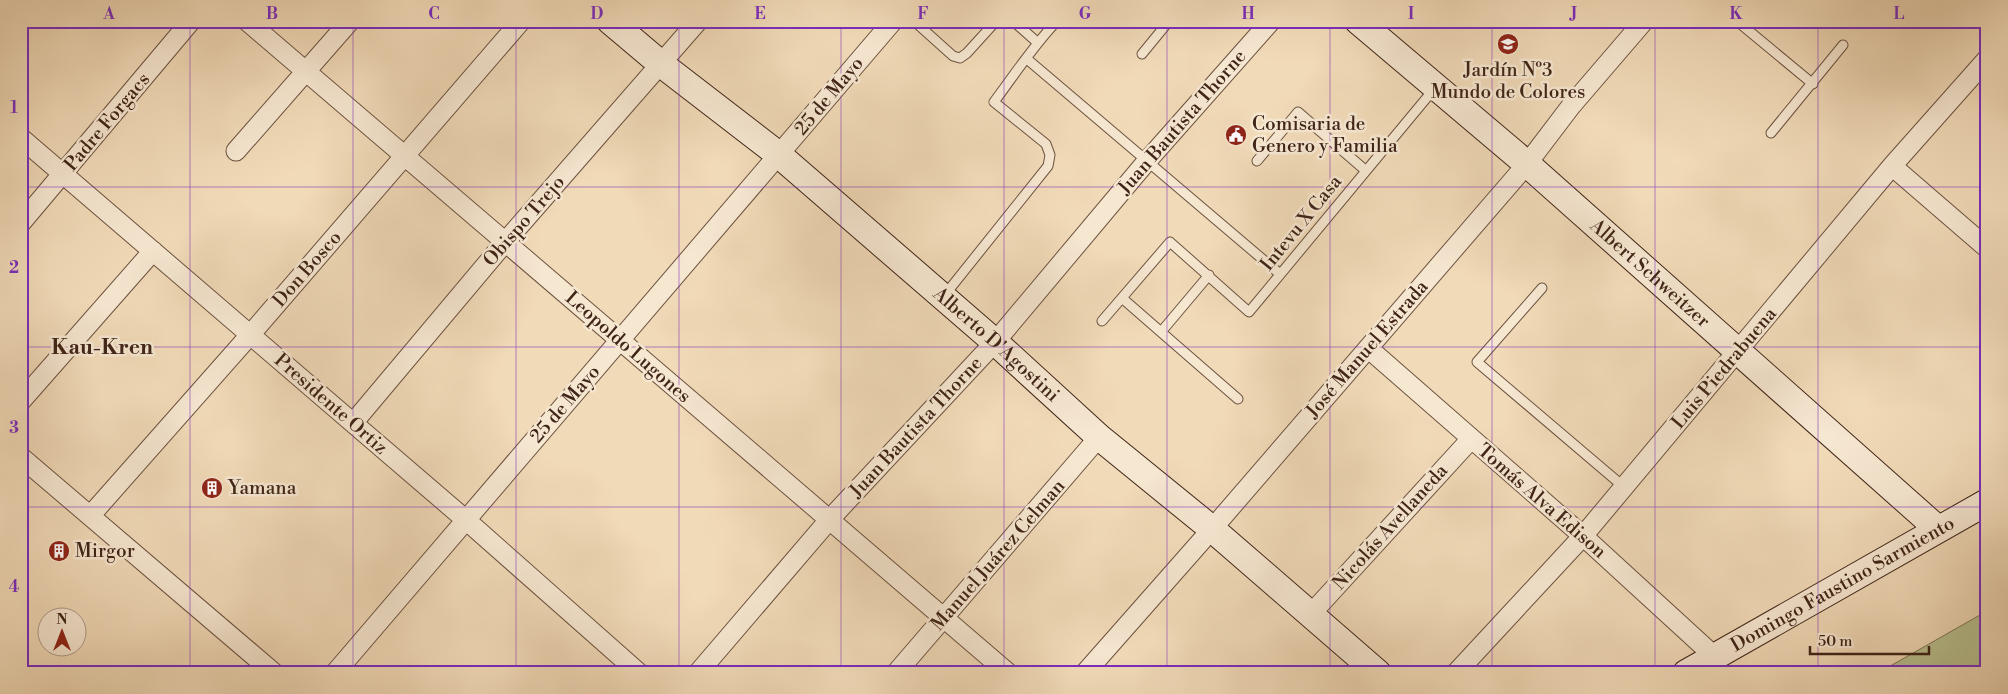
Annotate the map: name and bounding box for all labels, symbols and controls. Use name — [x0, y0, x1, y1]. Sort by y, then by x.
text: A — [102, 4, 115, 24]
text: B — [266, 4, 278, 24]
text: C — [428, 4, 440, 24]
text: D — [591, 4, 604, 24]
text: E — [754, 4, 766, 24]
text: F — [917, 4, 929, 24]
text: G — [1079, 4, 1092, 24]
text: H — [1241, 4, 1255, 24]
text: I — [1408, 4, 1414, 24]
text: J — [1569, 4, 1577, 24]
text: K — [1730, 4, 1744, 24]
text: L — [1894, 4, 1905, 24]
school or university icon: Jardín Nº3 Mundo de Colores — [1496, 32, 1520, 56]
street label: Juan Bautista Thorne — [1112, 45, 1251, 200]
street label: 25 de Mayo — [789, 52, 869, 140]
place label: Jardín Nº3 Mundo de Colores — [1431, 58, 1585, 104]
street label: Padre Forgacs — [59, 68, 155, 176]
text: 1 — [10, 98, 18, 118]
place label: Comisaria de Genero y Familia — [1252, 112, 1398, 158]
public building icon: Comisaria de Genero y Familia — [1224, 123, 1248, 147]
street label: Obispo Trejo — [478, 170, 570, 272]
street label: Intevu X Casa — [1255, 170, 1347, 276]
street label: Albert Schweitzer — [1584, 213, 1715, 333]
street label: Don Bosco — [267, 226, 347, 312]
text: 2 — [9, 258, 19, 278]
street label: José Manuel Estrada — [1300, 275, 1434, 424]
street label: Alberto D'Agostini — [927, 281, 1065, 407]
street label: Leopoldo Lugones — [560, 286, 696, 408]
street label: Luis Piedrabuena — [1666, 302, 1782, 434]
district label: Kau-Kren — [51, 335, 153, 361]
street label: Presidente Ortiz — [269, 348, 393, 460]
street label: Juan Bautista Thorne — [844, 351, 988, 503]
street label: 25 de Mayo — [525, 360, 605, 448]
text: 3 — [9, 418, 19, 438]
street label: Tomás Alva Edison — [1473, 438, 1611, 564]
street label: Nicolás Avellaneda — [1327, 459, 1453, 595]
street label: Manuel Juárez Celman — [926, 474, 1070, 636]
building icon: Yamana — [200, 476, 224, 500]
place label: Yamana — [227, 476, 297, 500]
street label: Domingo Faustino Sarmiento — [1726, 511, 1959, 657]
building icon: Mirgor — [47, 539, 71, 563]
place label: Mirgor — [75, 539, 135, 563]
text: 4 — [9, 577, 20, 597]
north arrow — [38, 606, 88, 656]
text: N — [56, 611, 68, 629]
scale bar — [1810, 624, 1929, 656]
text: 50 m — [1818, 632, 1852, 651]

